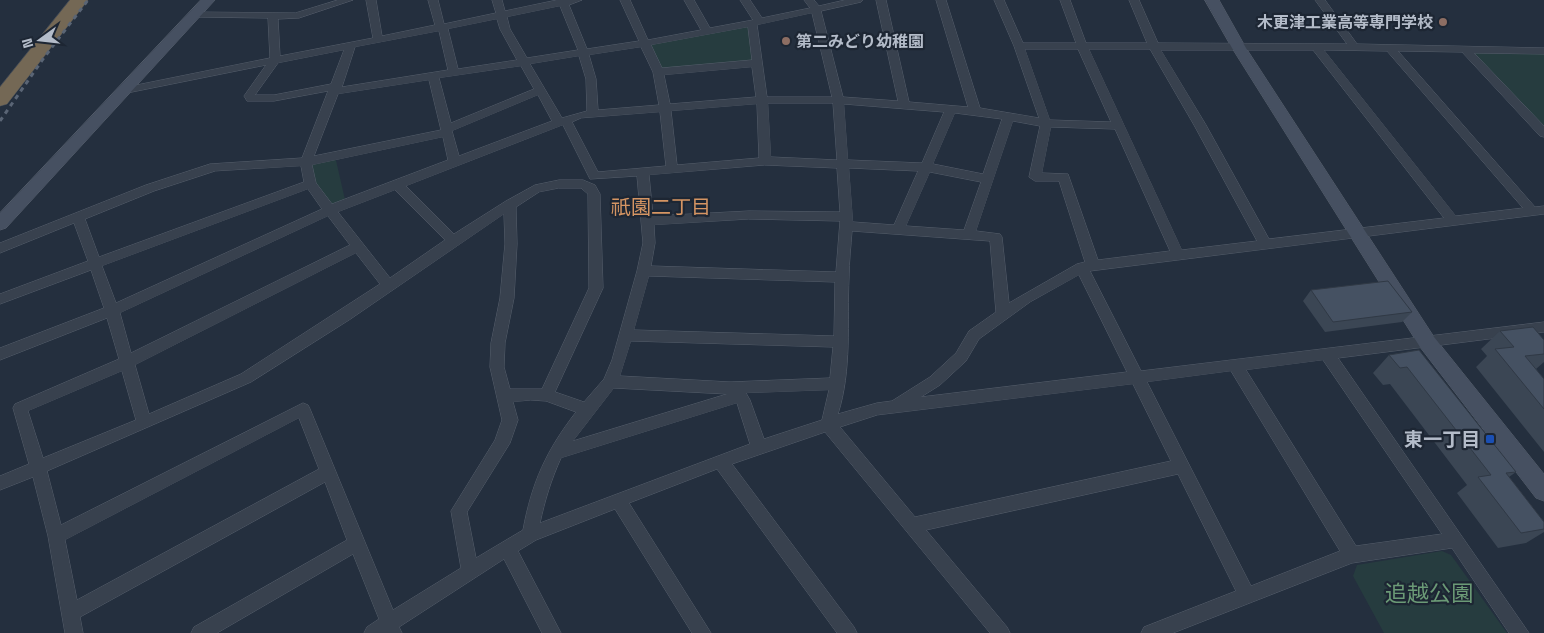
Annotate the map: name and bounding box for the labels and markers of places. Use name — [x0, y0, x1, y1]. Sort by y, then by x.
place label: 木更津工業高等専門学校 — [1257, 12, 1433, 33]
marker: 木更津工業高等専門学校 — [1437, 16, 1449, 28]
place label: 第二みどり幼稚園 — [796, 31, 924, 52]
marker: 第二みどり幼稚園 — [780, 35, 792, 47]
place label: 東一丁目 — [1404, 427, 1480, 452]
marker: 東一丁目 — [1484, 433, 1496, 445]

